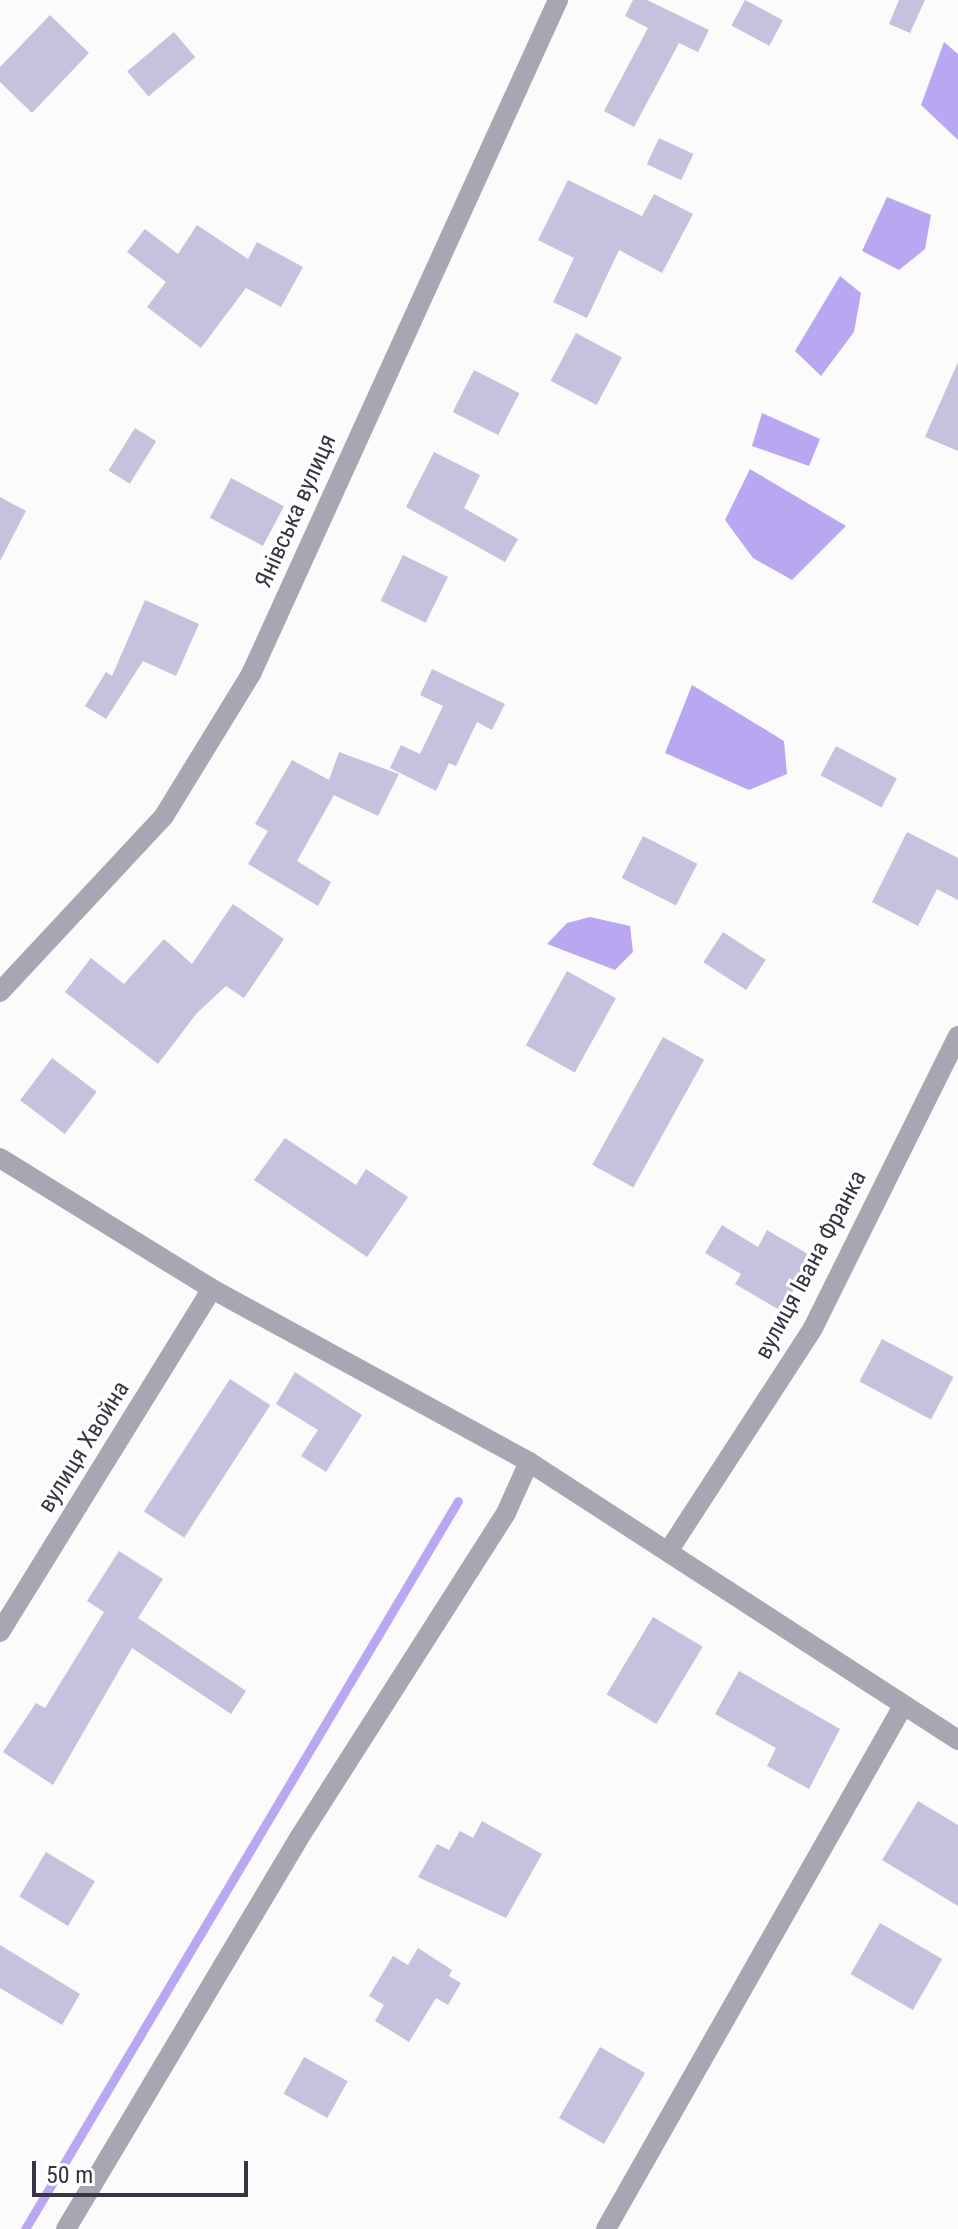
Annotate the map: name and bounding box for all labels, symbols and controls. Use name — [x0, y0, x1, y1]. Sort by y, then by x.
street label: Янівська вулиця — [249, 430, 343, 592]
street label: вулиця Івана Франка — [749, 1166, 873, 1364]
street label: вулиця Хвойна — [32, 1376, 136, 1518]
scale bar — [36, 2145, 252, 2195]
text: 50 m — [46, 2161, 93, 2189]

